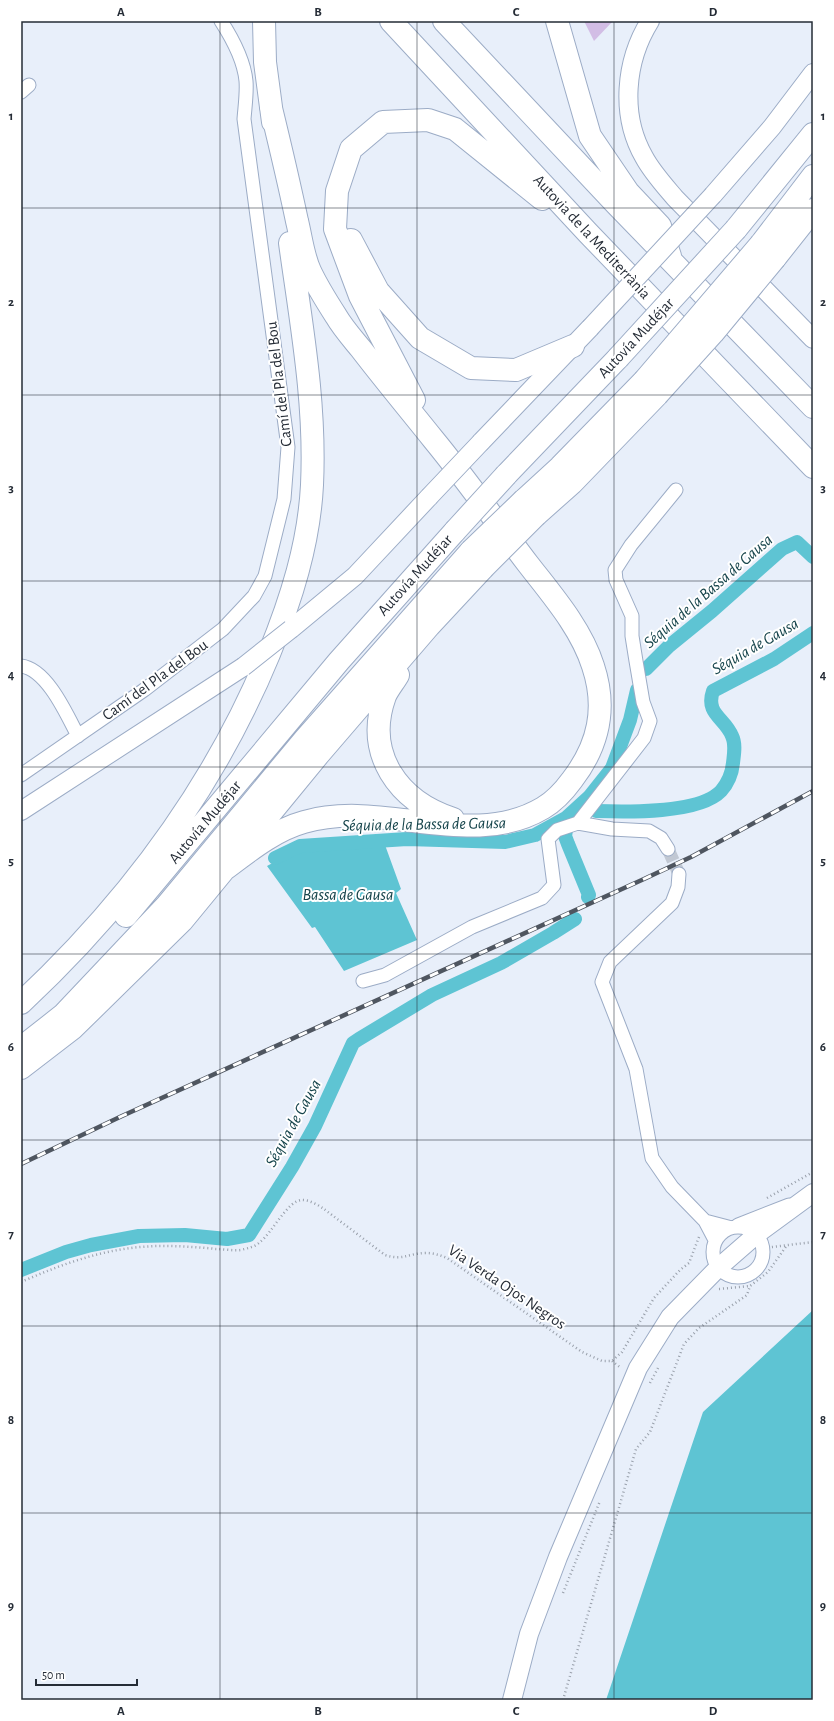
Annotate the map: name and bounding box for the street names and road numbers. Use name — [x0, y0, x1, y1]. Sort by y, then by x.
street label: Autovia de la Mediterrània — [530, 172, 654, 302]
street label: Autovía Mudéjar — [595, 294, 678, 382]
street label: Camí del Pla del Bou — [263, 320, 295, 448]
street label: Autovía Mudéjar — [375, 531, 457, 619]
street label: Camí del Pla del Bou — [99, 636, 211, 724]
street label: Autovía Mudéjar — [166, 777, 246, 867]
street label: Via Verda Ojos Negros — [445, 1242, 569, 1333]

